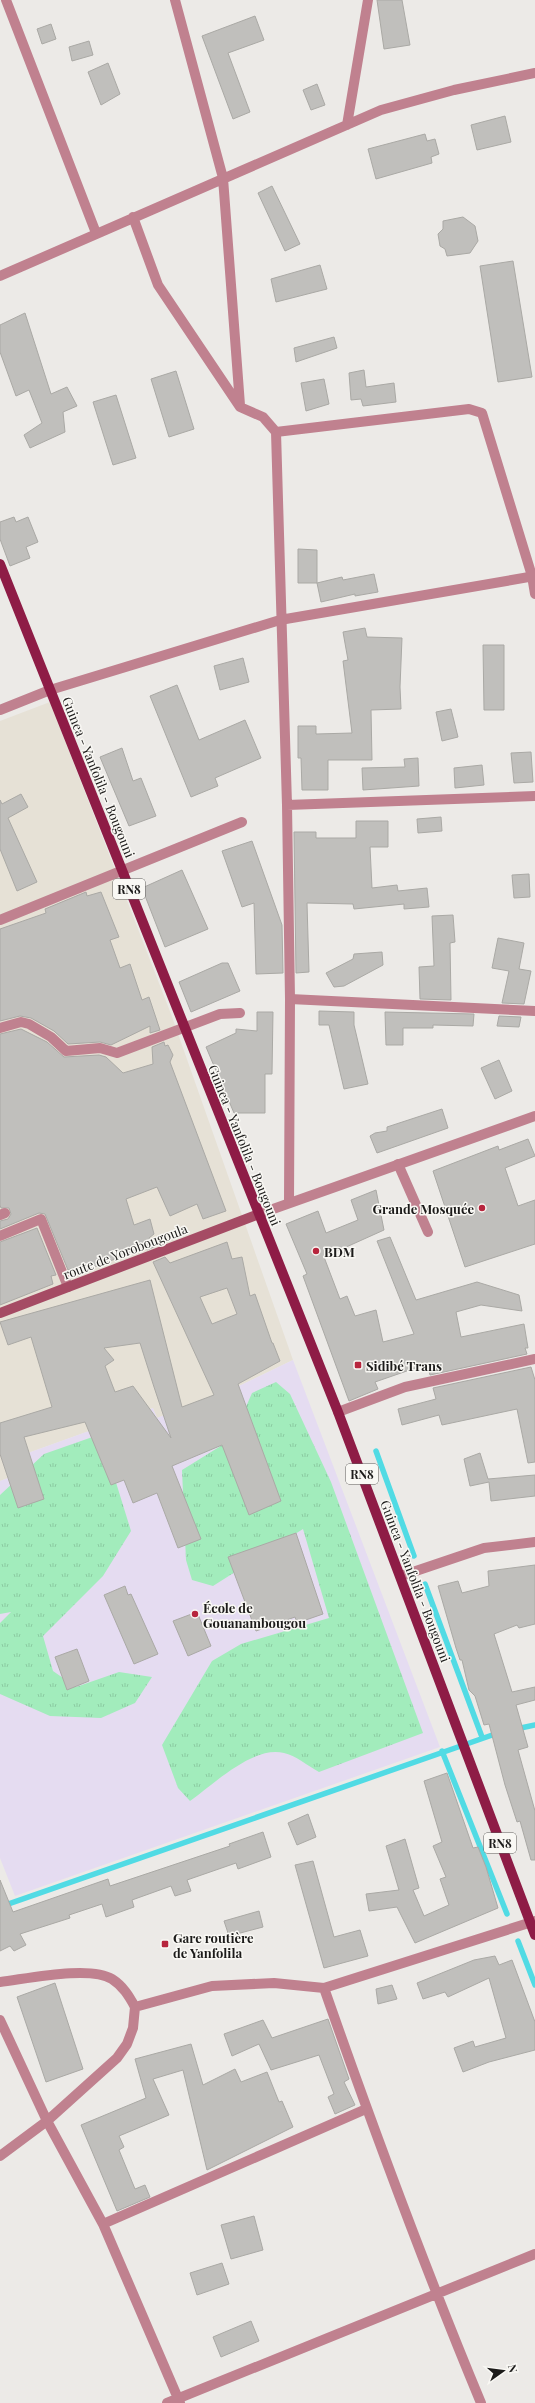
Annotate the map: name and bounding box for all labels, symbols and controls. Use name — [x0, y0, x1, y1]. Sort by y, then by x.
street label: Guinea - Yanfolila - Bougouni — [59, 694, 139, 860]
road number: RN8 — [113, 879, 145, 899]
street label: Guinea - Yanfolila - Bougouni — [205, 1062, 285, 1228]
place label: Grande Mosquée — [373, 1200, 474, 1217]
marker: Grande Mosquée — [477, 1203, 487, 1213]
street label: route de Yorobougoula — [60, 1219, 190, 1283]
place label: BDM — [324, 1243, 355, 1260]
marker: BDM — [311, 1246, 321, 1256]
place label: Sidibé Trans — [366, 1357, 442, 1374]
marker: Sidibé Trans — [353, 1360, 363, 1370]
road number: RN8 — [346, 1464, 378, 1484]
street label: Guinea - Yanfolila - Bougouni — [377, 1498, 455, 1665]
place label: École de Gouanambougou — [203, 1599, 306, 1631]
marker: École de Gouanambougou — [190, 1609, 200, 1619]
road number: RN8 — [484, 1833, 516, 1853]
place label: Gare routière de Yanfolila — [173, 1929, 254, 1961]
marker: Gare routière de Yanfolila — [160, 1939, 170, 1949]
north arrow — [483, 2351, 523, 2391]
text: N — [505, 2363, 521, 2374]

